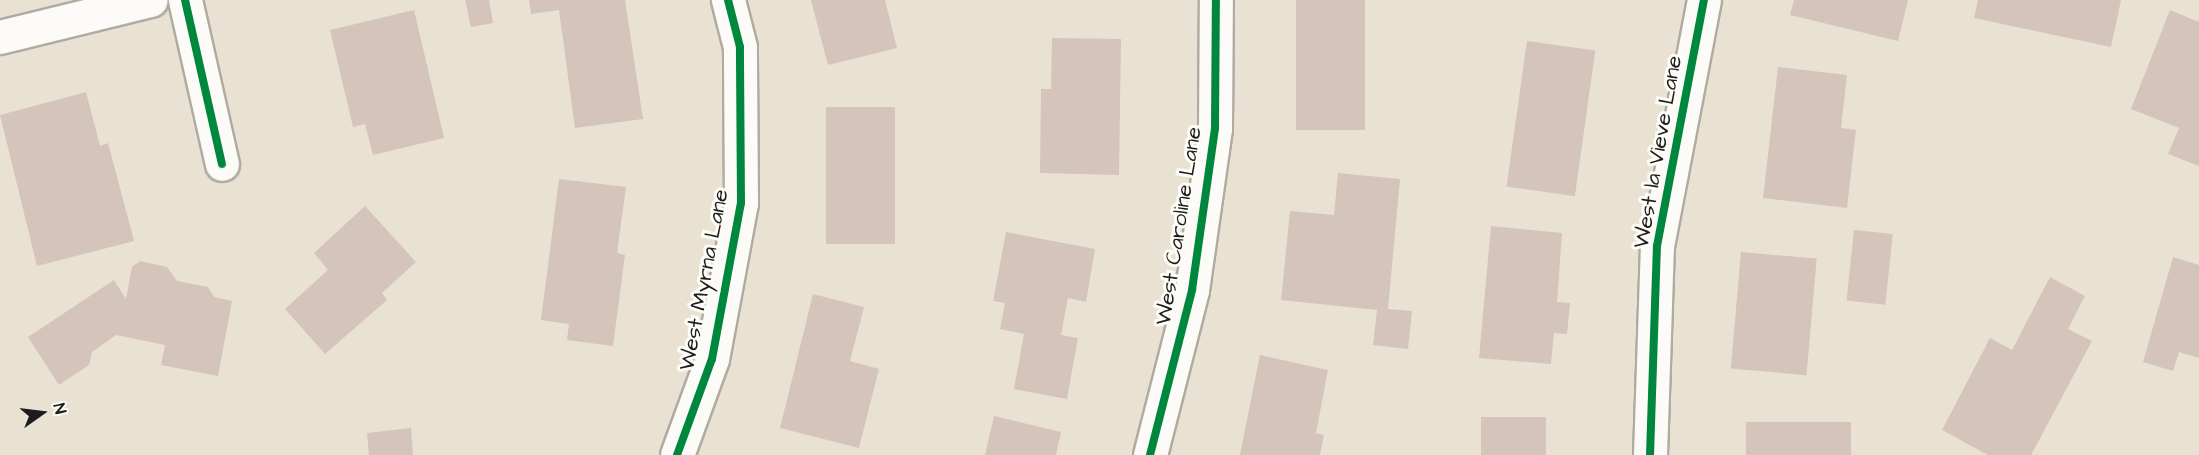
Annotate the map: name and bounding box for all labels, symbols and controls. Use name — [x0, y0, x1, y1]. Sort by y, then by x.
street label: West la Vieve Lane — [1628, 54, 1688, 250]
street label: West Caroline Lane — [1150, 125, 1208, 327]
street label: West Myrna Lane — [673, 187, 735, 373]
north arrow — [12, 383, 72, 443]
text: N — [48, 401, 71, 416]

